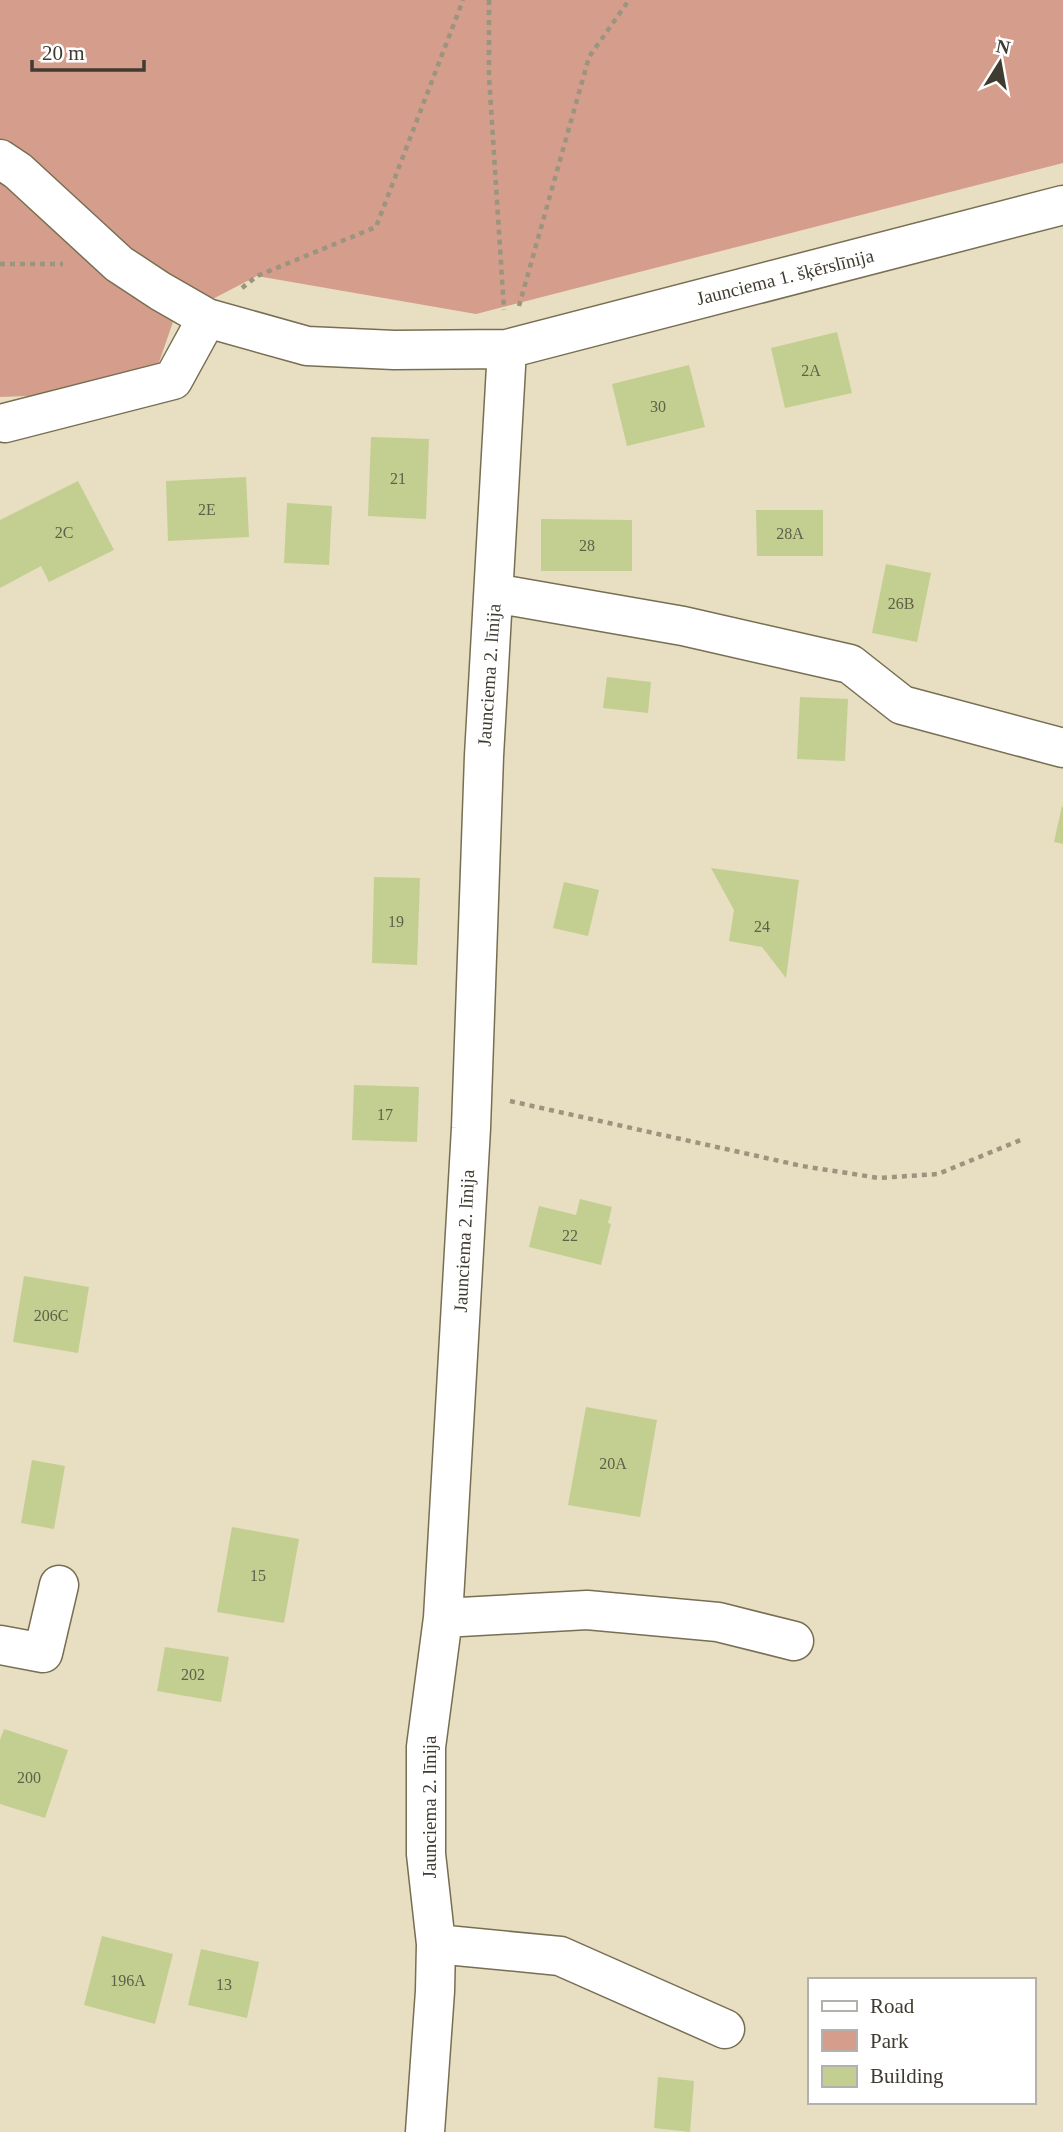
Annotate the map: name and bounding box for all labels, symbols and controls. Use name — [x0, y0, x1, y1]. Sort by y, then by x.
scale bar — [32, 28, 144, 72]
north arrow — [965, 28, 1035, 98]
text: N — [994, 35, 1012, 58]
text: 20 m — [42, 41, 85, 65]
street label: Jaunciema 1. šķērslīnija — [694, 245, 876, 309]
house number: 2A — [801, 362, 821, 379]
house number: 30 — [650, 398, 666, 415]
house number: 21 — [390, 470, 406, 487]
house number: 2E — [198, 501, 216, 518]
house number: 2C — [55, 524, 73, 541]
house number: 28A — [776, 525, 804, 542]
house number: 28 — [579, 537, 595, 554]
house number: 26B — [888, 595, 914, 612]
street label: Jaunciema 2. līnija — [474, 602, 505, 747]
house number: 19 — [388, 913, 404, 930]
house number: 24 — [754, 918, 770, 935]
house number: 17 — [377, 1106, 393, 1123]
street label: Jaunciema 2. līnija — [450, 1168, 478, 1313]
house number: 22 — [562, 1227, 578, 1244]
house number: 206C — [34, 1307, 68, 1324]
house number: 20A — [599, 1455, 627, 1472]
house number: 15 — [250, 1567, 266, 1584]
house number: 202 — [181, 1666, 205, 1683]
street label: Jaunciema 2. līnija — [419, 1735, 440, 1878]
house number: 200 — [17, 1769, 41, 1786]
house number: 196A — [110, 1972, 146, 1989]
house number: 13 — [216, 1976, 232, 1993]
legend — [808, 1978, 1035, 2104]
text: Road — [870, 1994, 915, 2018]
text: Park — [870, 2029, 909, 2053]
text: Building — [870, 2064, 944, 2088]

